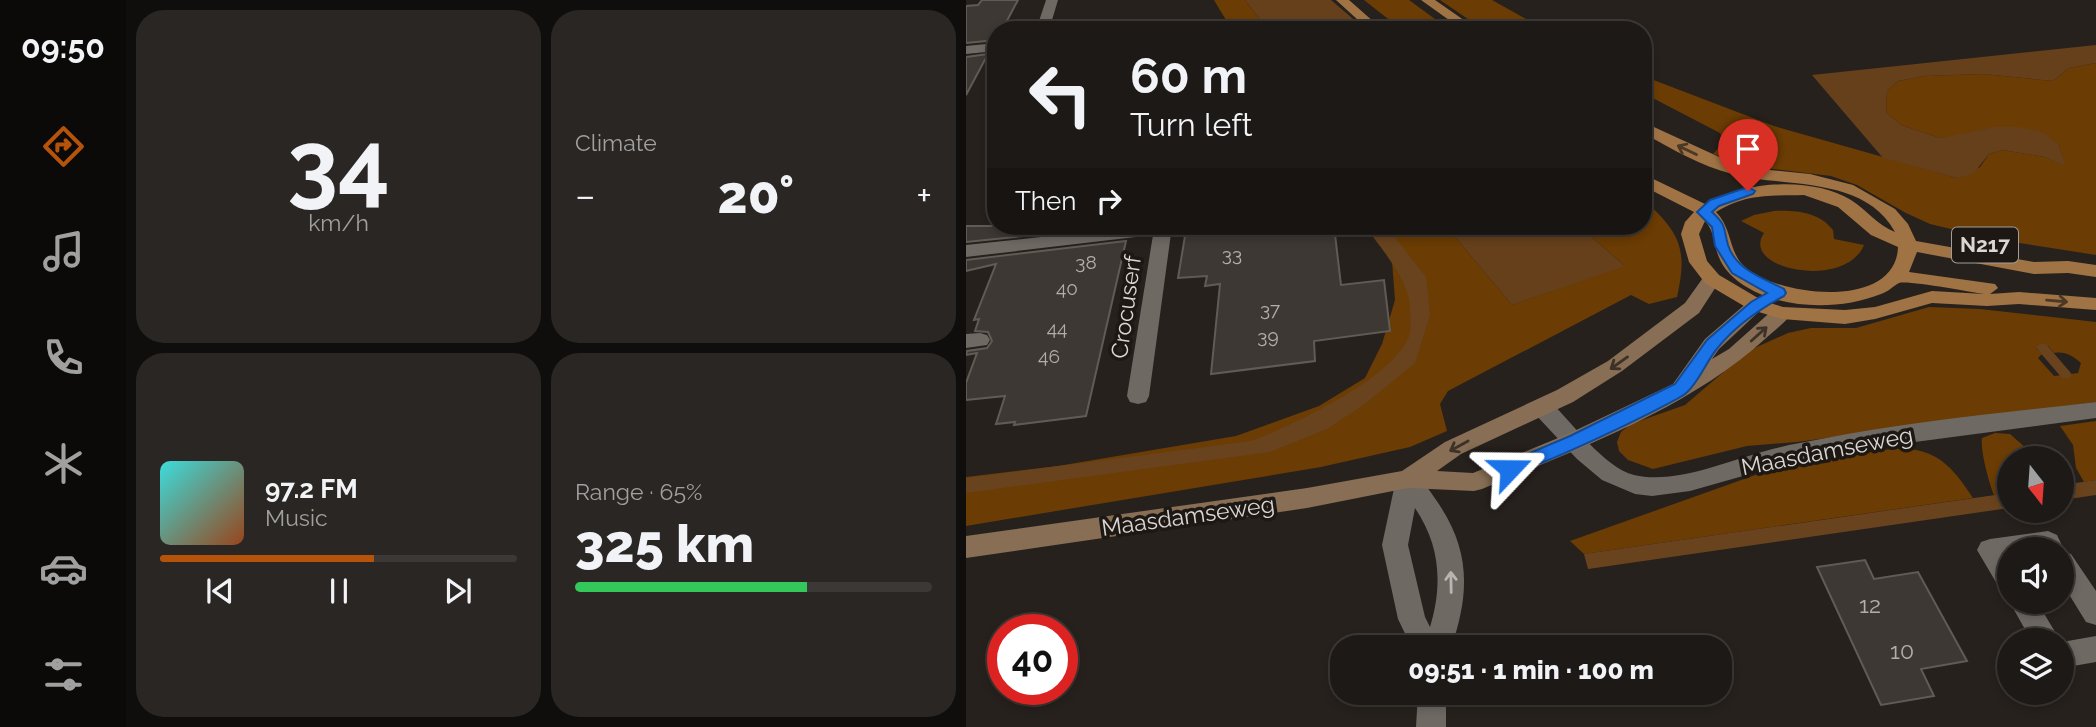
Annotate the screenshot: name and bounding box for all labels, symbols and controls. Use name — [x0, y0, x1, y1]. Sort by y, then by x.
text: 09:50 — [21, 28, 105, 65]
text: 60 m — [1130, 47, 1247, 104]
icon: left — [1015, 49, 1106, 140]
text: Turn left — [1130, 106, 1252, 143]
text: 34 — [287, 110, 390, 217]
pin — [1718, 119, 1778, 191]
icon: directions — [39, 122, 88, 171]
text: Climate — [575, 129, 657, 156]
icon: arrive — [1729, 130, 1767, 168]
one-way arrow — [1677, 142, 1698, 156]
text: 20° — [718, 164, 794, 225]
text: − — [575, 173, 595, 218]
text: + — [916, 173, 932, 218]
icon: right — [1090, 182, 1128, 220]
text: Then — [1015, 186, 1076, 216]
text: km/h — [308, 209, 369, 236]
icon: music — [39, 227, 88, 276]
road number: N217 — [1952, 228, 2018, 262]
house number: 33 — [1222, 243, 1242, 265]
house number: 38 — [1075, 251, 1097, 273]
street label: Crocuserf — [1105, 252, 1146, 360]
house number: 40 — [1056, 277, 1078, 299]
one-way arrow — [2046, 295, 2068, 308]
house number: 37 — [1260, 298, 1280, 320]
house number: 44 — [1047, 317, 1067, 339]
house number: 39 — [1257, 325, 1279, 347]
one-way arrow — [1750, 325, 1767, 342]
icon: phone — [39, 333, 88, 382]
house number: 46 — [1038, 345, 1060, 367]
one-way arrow — [1610, 355, 1629, 370]
street label: Maasdamseweg — [1739, 421, 1915, 480]
position arrow — [1473, 432, 1547, 506]
icon: climate — [39, 439, 88, 488]
one-way arrow — [1449, 439, 1469, 453]
north arrow — [1997, 446, 2074, 523]
map controls — [1997, 446, 2074, 705]
text: 97.2 FM — [265, 474, 358, 504]
text: Range · 65% — [575, 478, 702, 505]
street label: Maasdamseweg — [1100, 490, 1276, 541]
text: Music — [265, 504, 328, 531]
text: 325 km — [575, 513, 754, 574]
button: sound — [1997, 537, 2074, 614]
icon: car — [39, 544, 88, 593]
one-way arrow — [1444, 570, 1458, 593]
icon: previous — [201, 572, 239, 610]
icon: pause — [320, 572, 358, 610]
icon: next — [439, 572, 477, 610]
house number: 12 — [1859, 591, 1881, 618]
speed limit sign: 40 — [987, 614, 1078, 705]
button: layers — [1997, 628, 2074, 705]
house number: 10 — [1890, 637, 1914, 664]
icon: filters — [39, 650, 88, 699]
text: 09:51 · 1 min · 100 m — [1408, 655, 1654, 685]

